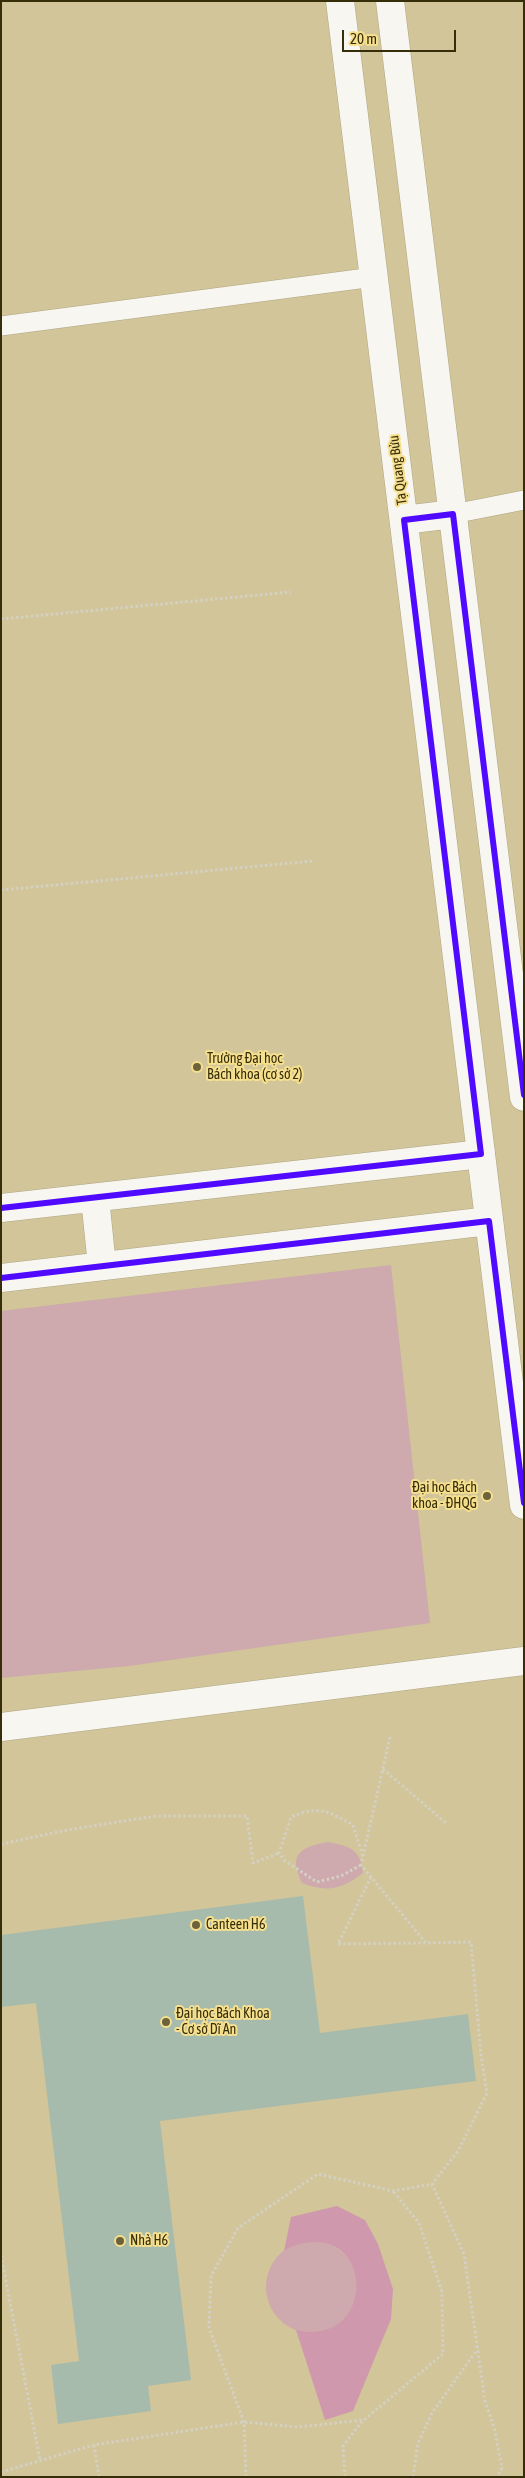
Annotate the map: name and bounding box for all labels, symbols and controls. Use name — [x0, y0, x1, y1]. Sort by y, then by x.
scale bar — [345, 20, 459, 52]
text: 20 m — [350, 30, 377, 47]
street label: Tạ Quang Bửu — [385, 434, 411, 506]
place label: Trường Đại học Bách khoa (cơ sở 2) — [207, 1051, 302, 1084]
marker: Trường Đại học Bách khoa (cơ sở 2) — [191, 1061, 203, 1073]
place label: Đại học Bách khoa - ĐHQG — [412, 1480, 477, 1512]
marker: Đại học Bách khoa - ĐHQG — [481, 1490, 493, 1502]
place label: Canteen H6 — [206, 1917, 266, 1933]
marker: Canteen H6 — [190, 1919, 202, 1931]
place label: Đại học Bách Khoa - Cơ sở Dĩ An — [176, 2006, 270, 2038]
marker: Đại học Bách Khoa - Cơ sở Dĩ An — [160, 2016, 172, 2028]
place label: Nhà H6 — [130, 2233, 168, 2249]
marker: Nhà H6 — [114, 2235, 126, 2247]

